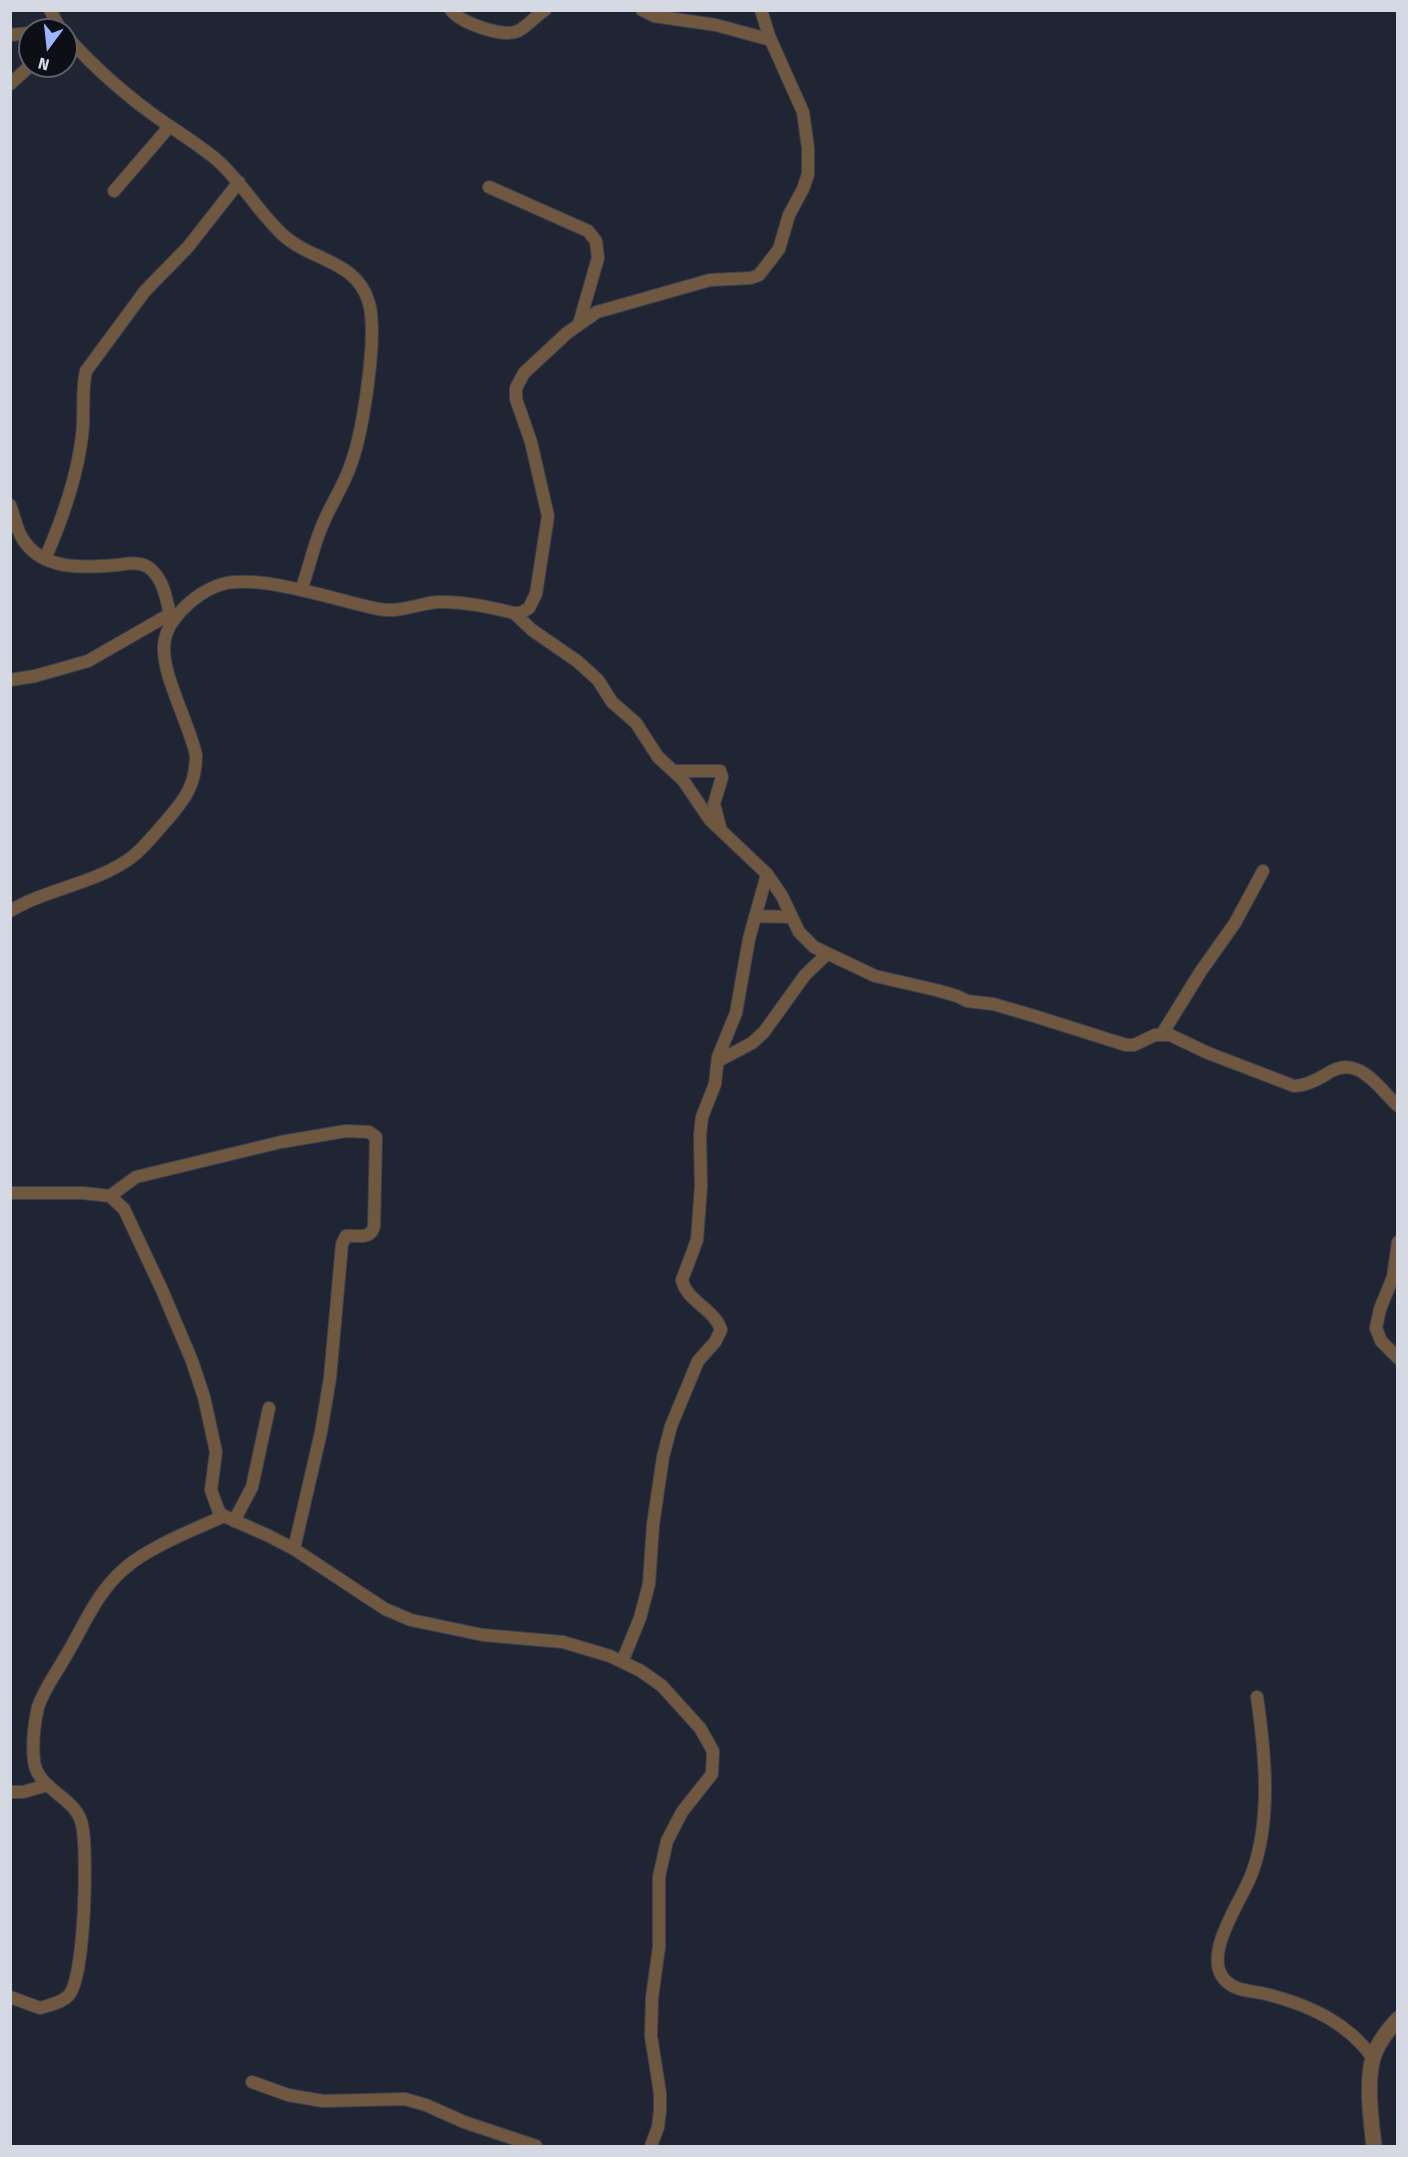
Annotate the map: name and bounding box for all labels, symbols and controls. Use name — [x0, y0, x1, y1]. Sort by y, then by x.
north arrow — [18, 18, 78, 78]
text: N — [36, 53, 51, 74]

